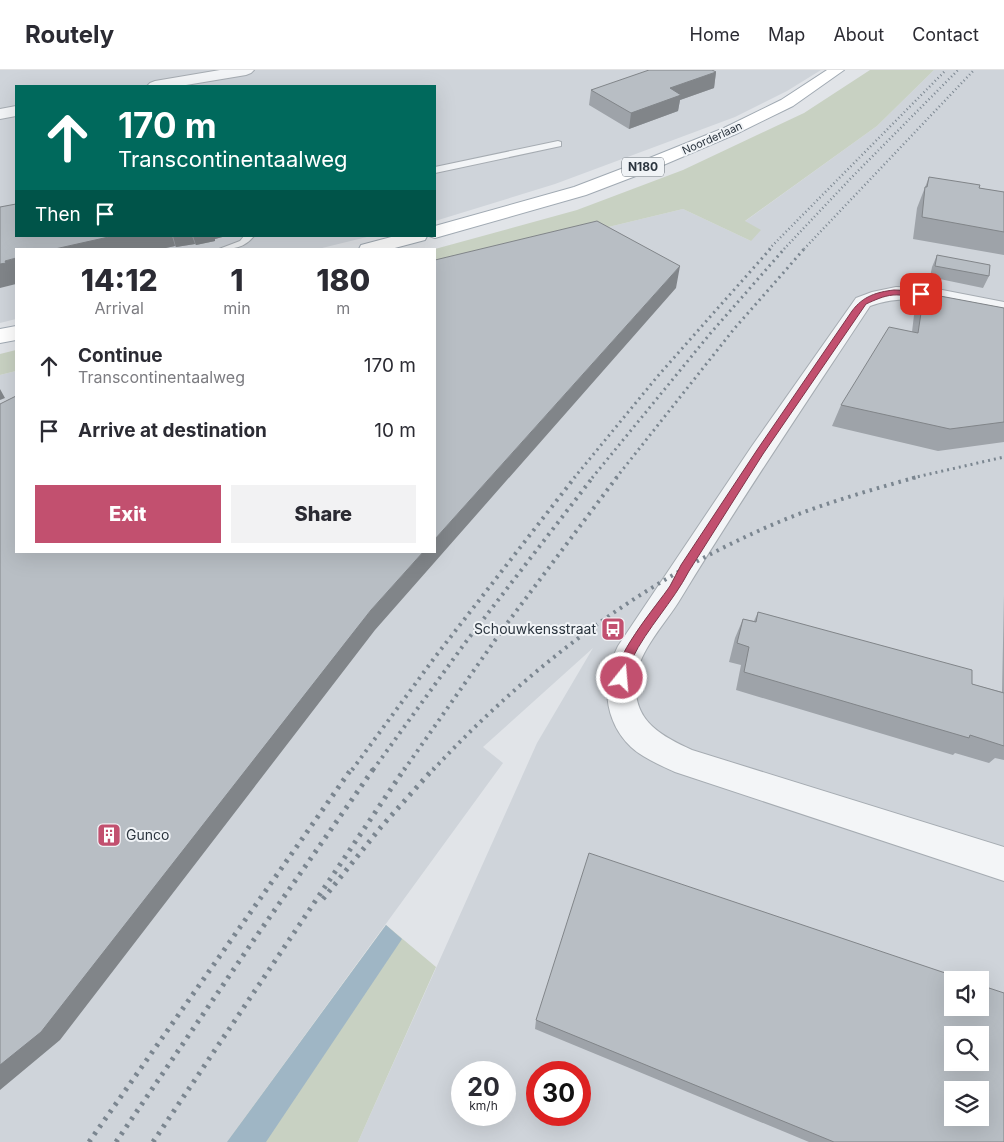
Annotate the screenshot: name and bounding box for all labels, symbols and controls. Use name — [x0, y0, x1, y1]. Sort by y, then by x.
text: Routely — [25, 20, 114, 49]
text: Home — [690, 24, 740, 45]
text: Map — [768, 24, 805, 45]
text: About — [833, 24, 884, 45]
text: Contact — [912, 24, 979, 45]
text: 170 m — [118, 104, 217, 146]
icon: ahead — [35, 105, 100, 170]
street label: Noorderlaan — [680, 119, 744, 157]
text: Transcontinentaalweg — [118, 146, 348, 172]
road number: N180 — [622, 158, 664, 176]
icon: arrive — [91, 200, 119, 228]
text: Then — [35, 203, 81, 226]
text: 14:12 — [81, 262, 158, 298]
text: 1 — [230, 262, 244, 298]
text: 180 — [316, 262, 370, 298]
pin — [900, 273, 942, 315]
icon: arrive — [907, 280, 935, 308]
text: Arrival — [95, 298, 144, 318]
text: min — [223, 298, 251, 318]
text: m — [336, 298, 350, 318]
text: Continue — [78, 344, 163, 367]
icon: ahead — [35, 352, 63, 380]
text: 170 m — [364, 354, 416, 377]
text: Transcontinentaalweg — [78, 367, 245, 387]
icon: arrive — [35, 417, 63, 445]
text: Arrive at destination — [78, 419, 267, 442]
text: 10 m — [374, 419, 416, 442]
button: Exit — [35, 485, 221, 543]
button: Share — [231, 485, 416, 543]
bus stop icon: Schouwkensstraat — [600, 616, 626, 642]
place label: Schouwkensstraat — [474, 620, 596, 637]
position arrow — [595, 651, 647, 703]
building icon: Gunco — [96, 822, 122, 848]
place label: Gunco — [126, 826, 169, 843]
map controls — [944, 971, 989, 1126]
button: sound — [944, 971, 989, 1016]
button: search — [944, 1026, 989, 1071]
speed limit sign: 30 — [526, 1061, 591, 1126]
text: 20 — [467, 1072, 500, 1102]
button: layers — [944, 1081, 989, 1126]
text: km/h — [469, 1098, 498, 1113]

